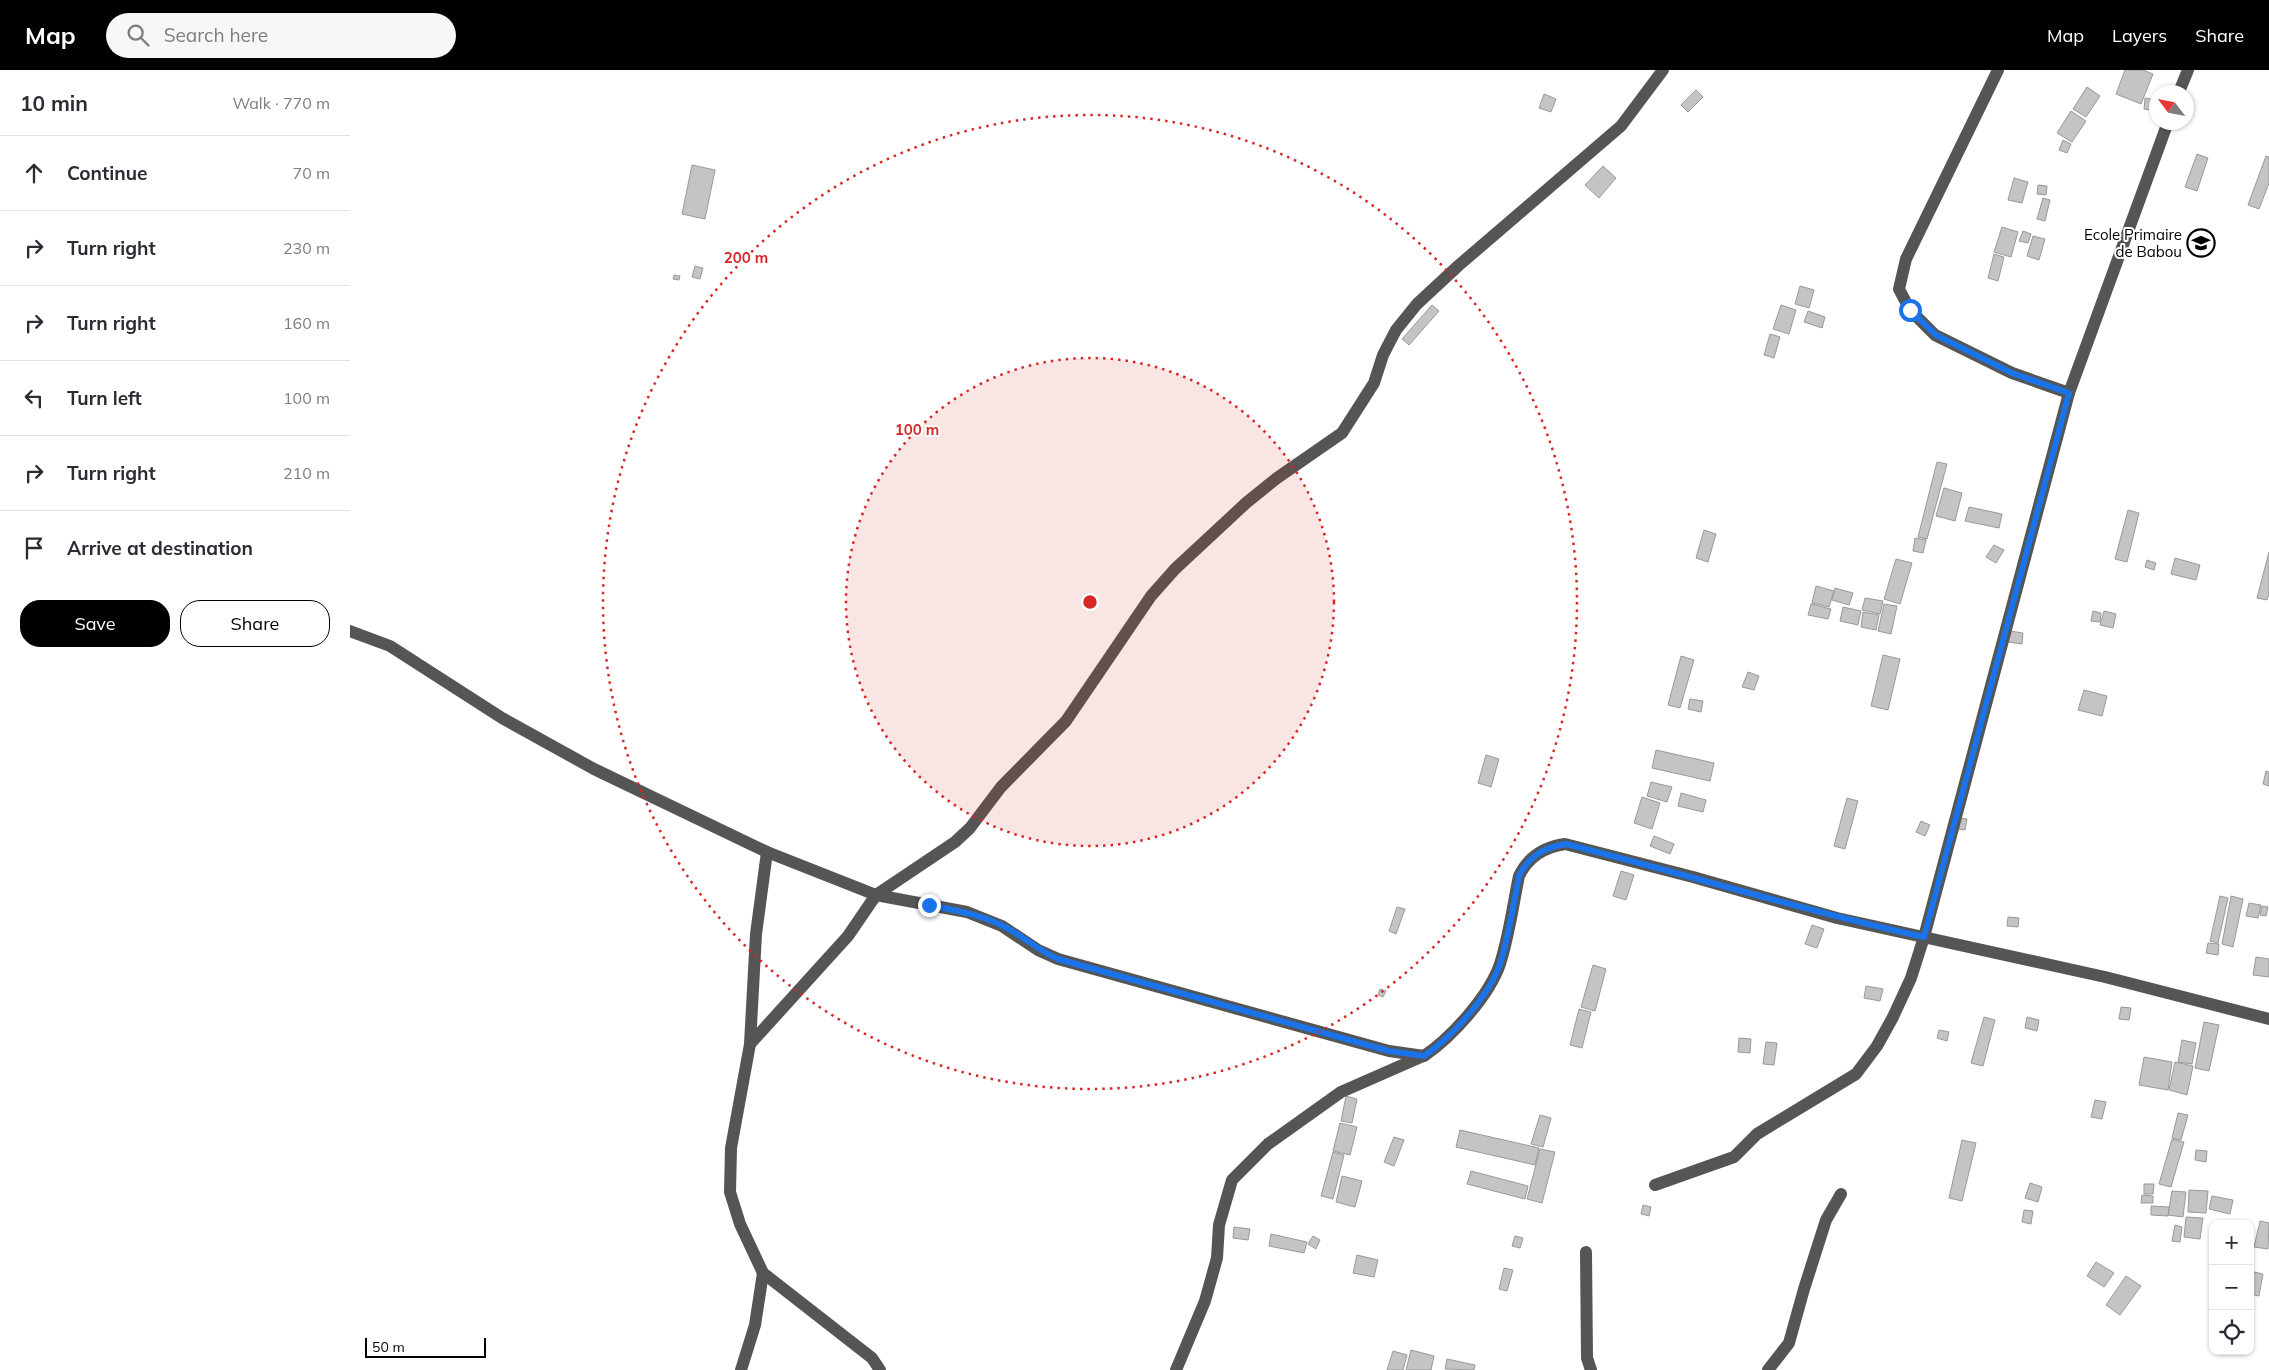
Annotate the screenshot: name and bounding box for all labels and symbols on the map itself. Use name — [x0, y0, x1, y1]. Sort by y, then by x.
north arrow — [2149, 85, 2194, 130]
place label: Ecole Primaire de Babou — [2084, 225, 2182, 261]
school or university icon: Ecole Primaire de Babou — [2186, 228, 2216, 258]
text: 200 m — [724, 248, 768, 267]
route start — [1899, 299, 1922, 322]
text: 100 m — [895, 420, 939, 439]
centre of rings — [1081, 593, 1099, 611]
route end — [918, 894, 941, 917]
scale bar — [365, 1335, 486, 1358]

